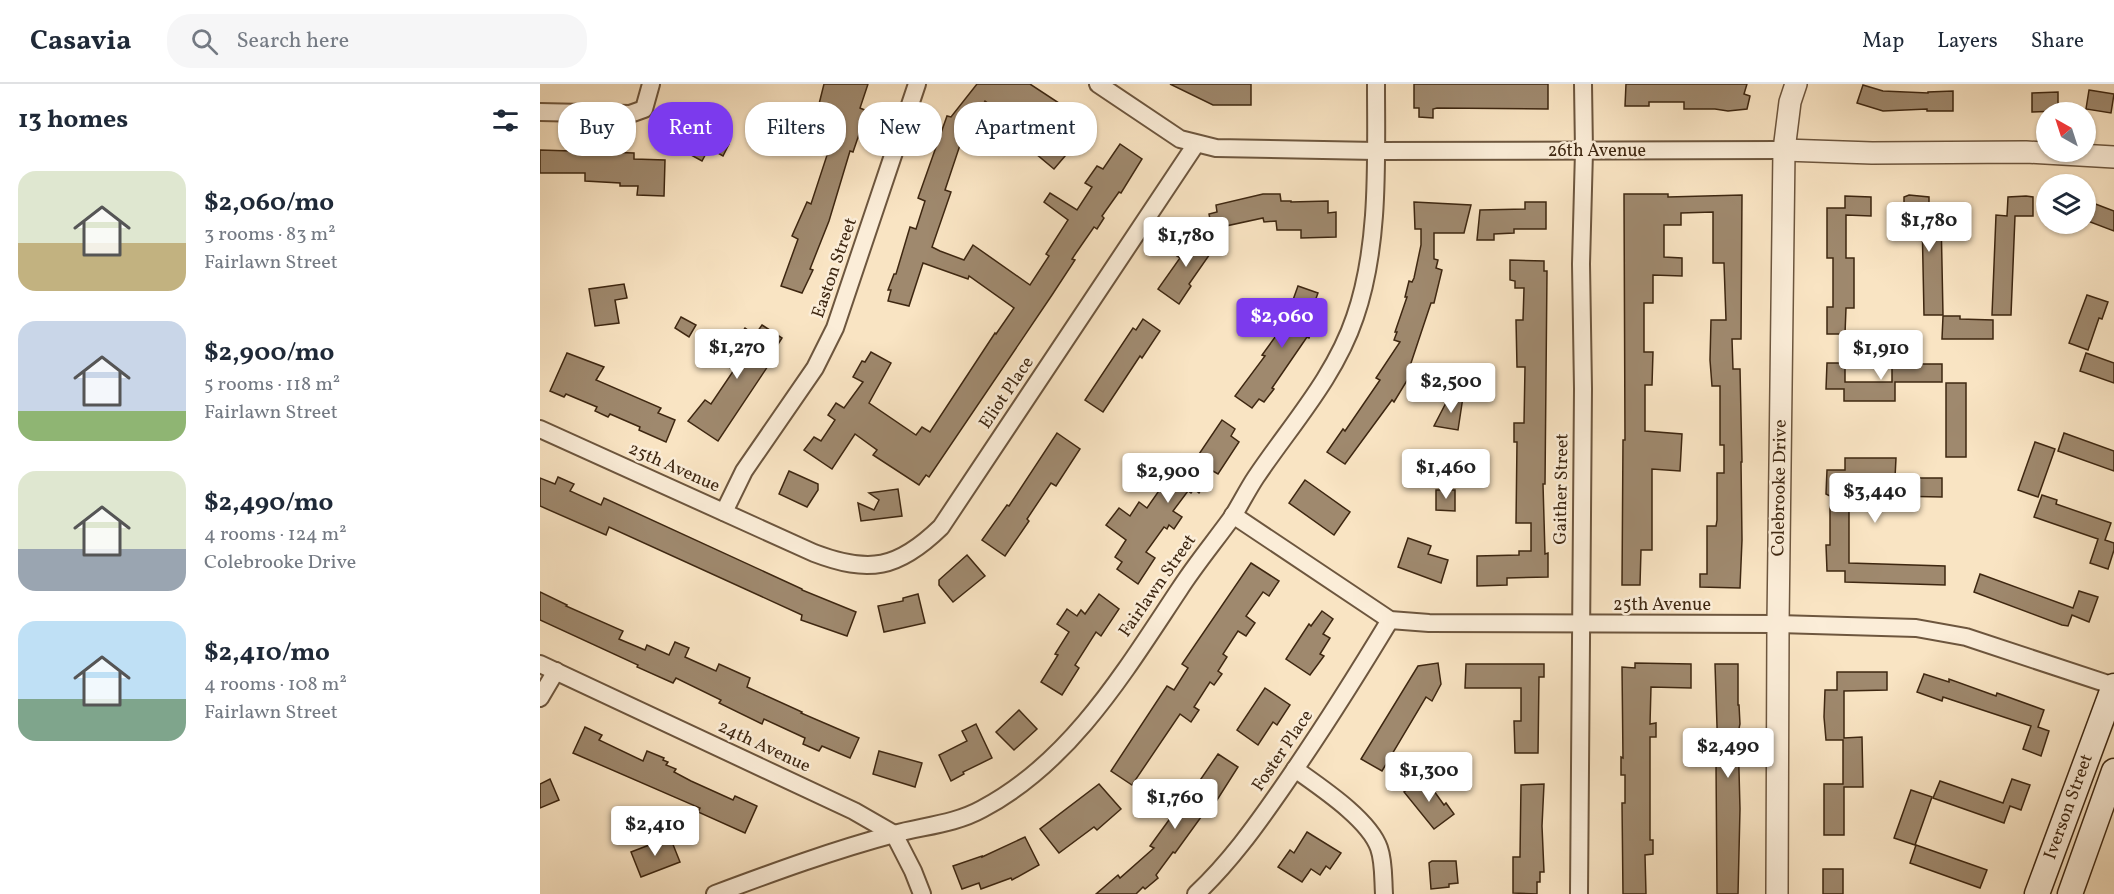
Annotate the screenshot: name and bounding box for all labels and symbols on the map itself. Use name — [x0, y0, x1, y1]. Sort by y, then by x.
north arrow — [2036, 102, 2096, 162]
street label: 26th Avenue — [1548, 139, 1646, 164]
pin: $1,780 — [1880, 202, 1978, 253]
street label: Easton Street — [806, 214, 864, 322]
pin: $1,780 — [1137, 217, 1235, 268]
pin: $2,060 — [1233, 298, 1331, 349]
pin: $1,270 — [688, 329, 786, 380]
pin: $1,910 — [1832, 330, 1930, 381]
street label: Eliot Place — [974, 352, 1040, 434]
pin: $2,500 — [1402, 363, 1500, 414]
street label: Colebrooke Drive — [1766, 419, 1794, 557]
street label: Gaither Street — [1549, 433, 1575, 545]
street label: 25th Avenue — [624, 437, 724, 499]
pin: $1,460 — [1397, 449, 1495, 500]
pin: $2,900 — [1119, 453, 1217, 504]
pin: $3,440 — [1826, 473, 1924, 524]
street label: Fairlawn Street — [1113, 530, 1203, 642]
street label: 25th Avenue — [1613, 593, 1711, 618]
street label: Foster Place — [1246, 705, 1320, 797]
street label: 24th Avenue — [714, 715, 814, 779]
pin: $2,490 — [1679, 728, 1777, 779]
street label: Iverson Street — [2038, 751, 2100, 863]
pin: $1,300 — [1380, 752, 1478, 803]
pin: $1,760 — [1126, 779, 1224, 830]
pin: $2,410 — [606, 806, 704, 857]

